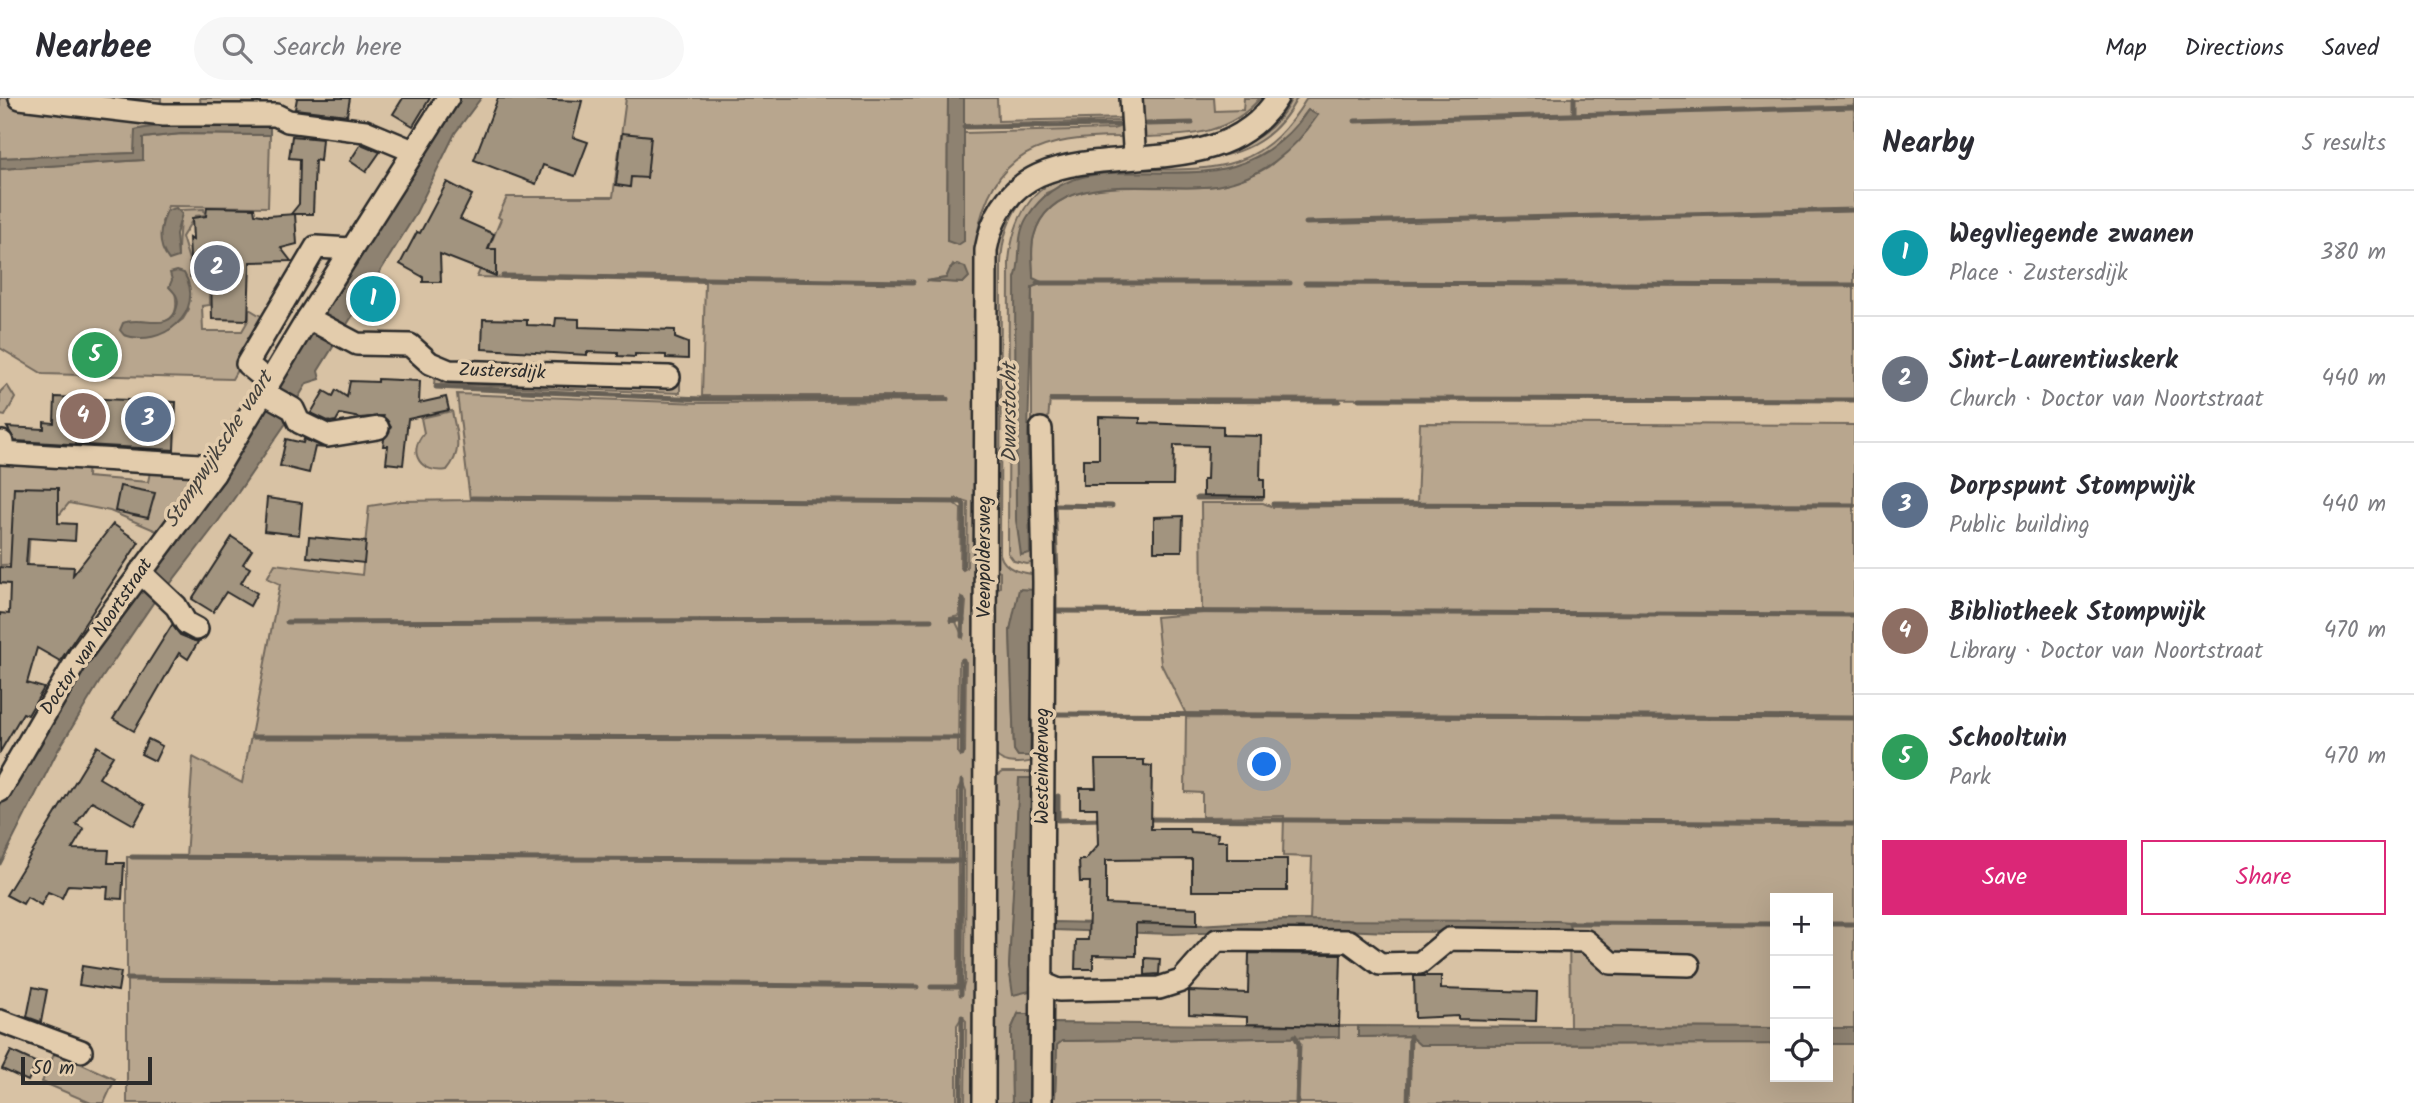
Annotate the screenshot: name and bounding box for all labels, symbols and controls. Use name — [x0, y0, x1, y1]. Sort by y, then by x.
search box — [194, 17, 684, 80]
text: Nearbee — [35, 22, 152, 75]
text: Search here — [274, 27, 402, 69]
icon: search — [218, 29, 256, 67]
text: Map — [2105, 29, 2147, 68]
text: Directions — [2185, 29, 2284, 68]
text: Saved — [2322, 29, 2379, 68]
text: Nearby — [1882, 120, 1974, 168]
text: 5 results — [2301, 126, 2386, 162]
text: Wegvliegende zwanen — [1949, 214, 2194, 256]
text: 1 — [1902, 235, 1908, 271]
text: 380 m — [2320, 235, 2386, 271]
pin: 2 — [194, 242, 240, 294]
text: Place · Zustersdijk — [1949, 256, 2128, 292]
pin: 1 — [350, 273, 396, 325]
pin: 5 — [72, 329, 118, 381]
text: Sint-Laurentiuskerk — [1949, 340, 2178, 382]
street label: Zustersdijk — [458, 355, 546, 389]
water label: Dwarstocht — [994, 360, 1027, 463]
text: 2 — [1898, 361, 1912, 397]
text: 440 m — [2322, 361, 2386, 397]
water label: Stompwijksche vaart — [156, 363, 284, 535]
text: Church · Doctor van Noortstraat — [1949, 382, 2264, 418]
pin: 4 — [60, 390, 106, 442]
pin: 3 — [125, 393, 171, 445]
text: Dorpspunt Stompwijk — [1949, 466, 2195, 508]
text: 3 — [1899, 487, 1911, 523]
text: 440 m — [2322, 487, 2386, 523]
street label: Veenpoldersweg — [970, 496, 1000, 618]
text: Public building — [1949, 508, 2090, 544]
street label: Doctor van Noortstraat — [33, 552, 161, 722]
text: Bibliotheek Stompwijk — [1949, 592, 2205, 634]
text: 4 — [1899, 613, 1911, 649]
text: 470 m — [2324, 613, 2386, 649]
text: Library · Doctor van Noortstraat — [1949, 634, 2263, 670]
street label: Westeinderweg — [1028, 708, 1058, 824]
text: Schooltuin — [1949, 718, 2067, 760]
text: 5 — [1899, 739, 1911, 775]
text: 470 m — [2324, 739, 2386, 775]
your location — [1247, 747, 1281, 781]
text: Park — [1949, 760, 1991, 796]
button: Save — [1882, 840, 2127, 915]
button: Share — [2141, 840, 2386, 915]
map controls — [1770, 893, 1833, 1082]
button: + — [1770, 893, 1833, 956]
button: − — [1770, 956, 1833, 1019]
button: locate — [1770, 1019, 1833, 1082]
scale bar — [21, 1054, 152, 1086]
text: 50 m — [32, 1054, 74, 1084]

